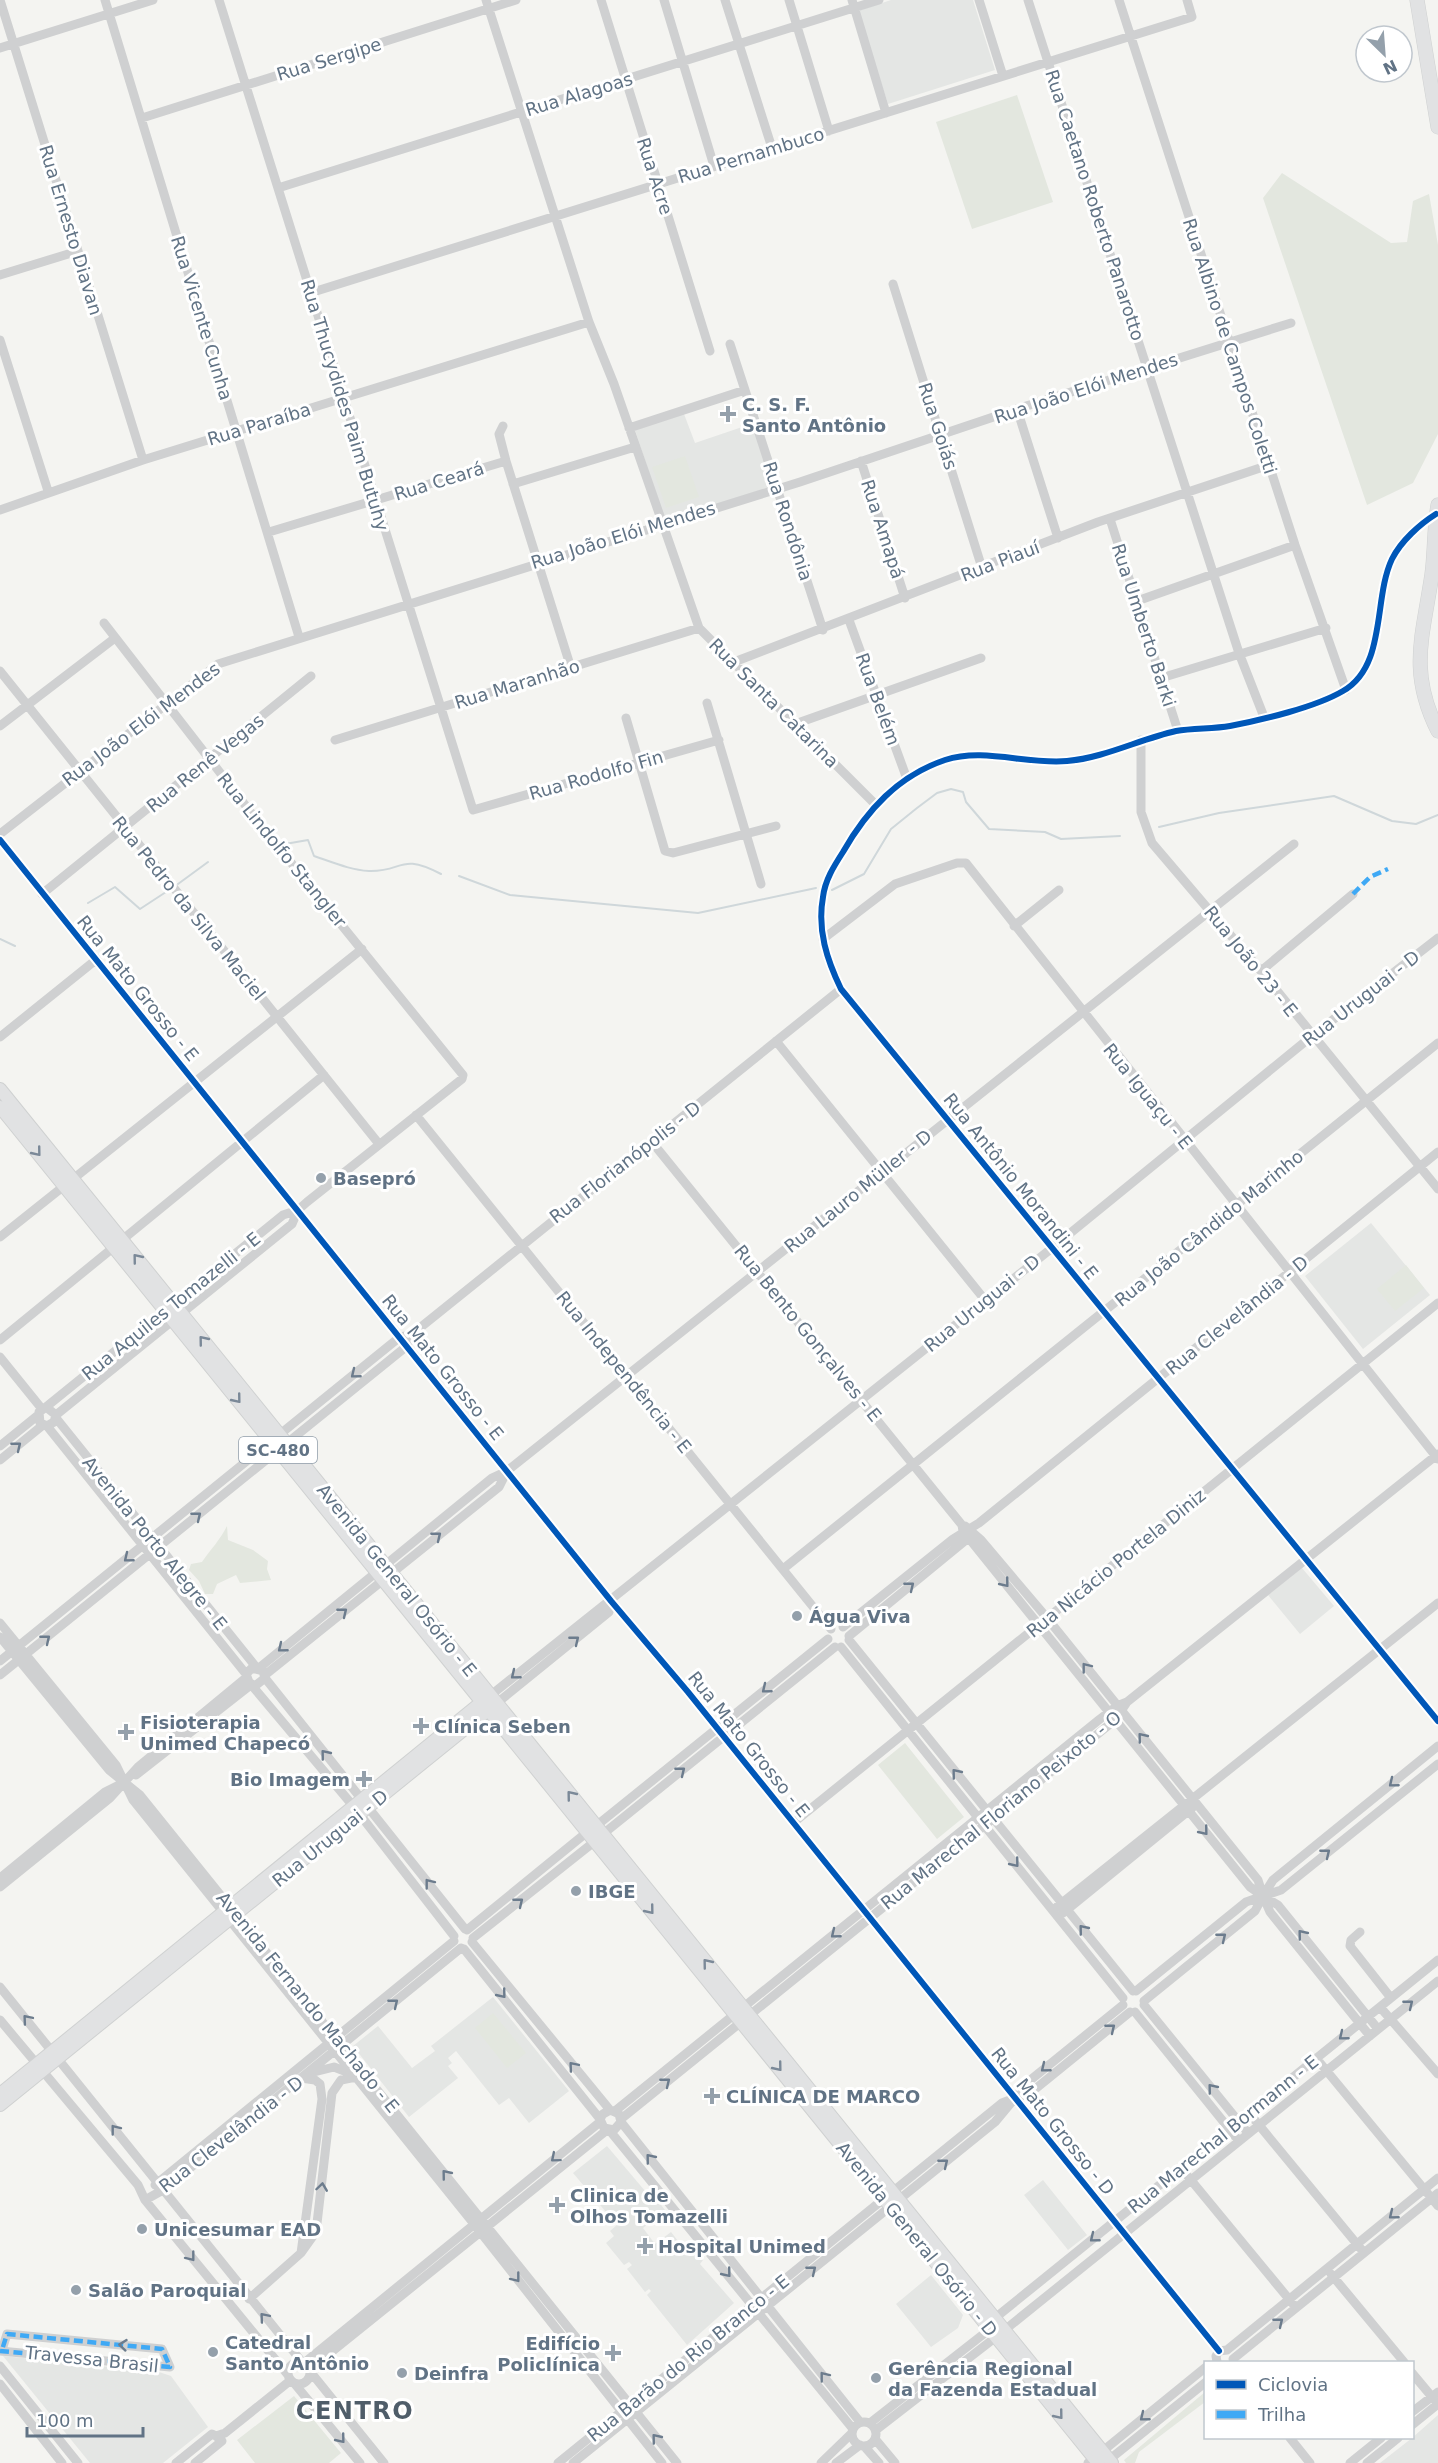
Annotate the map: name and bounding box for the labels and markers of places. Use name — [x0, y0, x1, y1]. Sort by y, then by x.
place label: C. S. F. Santo Antônio — [742, 394, 886, 436]
marker: C. S. F. Santo Antônio — [719, 405, 737, 423]
place label: Basepró — [333, 1168, 416, 1189]
marker: Basepró — [314, 1171, 328, 1185]
place label: Água Viva — [809, 1606, 911, 1627]
marker: Água Viva — [790, 1609, 804, 1623]
place label: Fisioterapia Unimed Chapecó — [140, 1712, 310, 1754]
place label: Clínica Seben — [434, 1716, 571, 1737]
marker: Clínica Seben — [412, 1717, 430, 1735]
marker: Fisioterapia Unimed Chapecó — [117, 1723, 135, 1741]
place label: Bio Imagem — [230, 1769, 350, 1790]
marker: Bio Imagem — [355, 1770, 373, 1788]
place label: IBGE — [588, 1881, 636, 1902]
marker: IBGE — [569, 1884, 583, 1898]
place label: CLÍNICA DE MARCO — [726, 2086, 920, 2107]
marker: CLÍNICA DE MARCO — [703, 2087, 721, 2105]
place label: Clinica de Olhos Tomazelli — [570, 2185, 728, 2227]
marker: Clinica de Olhos Tomazelli — [548, 2196, 566, 2214]
place label: Unicesumar EAD — [154, 2219, 321, 2240]
marker: Unicesumar EAD — [135, 2222, 149, 2236]
place label: Hospital Unimed — [658, 2236, 826, 2257]
marker: Hospital Unimed — [636, 2237, 654, 2255]
place label: Salão Paroquial — [88, 2280, 246, 2301]
marker: Salão Paroquial — [69, 2283, 83, 2297]
place label: Catedral Santo Antônio — [225, 2332, 369, 2374]
place label: Edifício Policlínica — [497, 2333, 600, 2375]
marker: Edifício Policlínica — [604, 2344, 622, 2362]
marker: Catedral Santo Antônio — [206, 2345, 220, 2359]
place label: Gerência Regional da Fazenda Estadual — [888, 2358, 1097, 2400]
place label: Deinfra — [414, 2363, 489, 2384]
marker: Deinfra — [395, 2366, 409, 2380]
marker: Gerência Regional da Fazenda Estadual — [869, 2371, 883, 2385]

